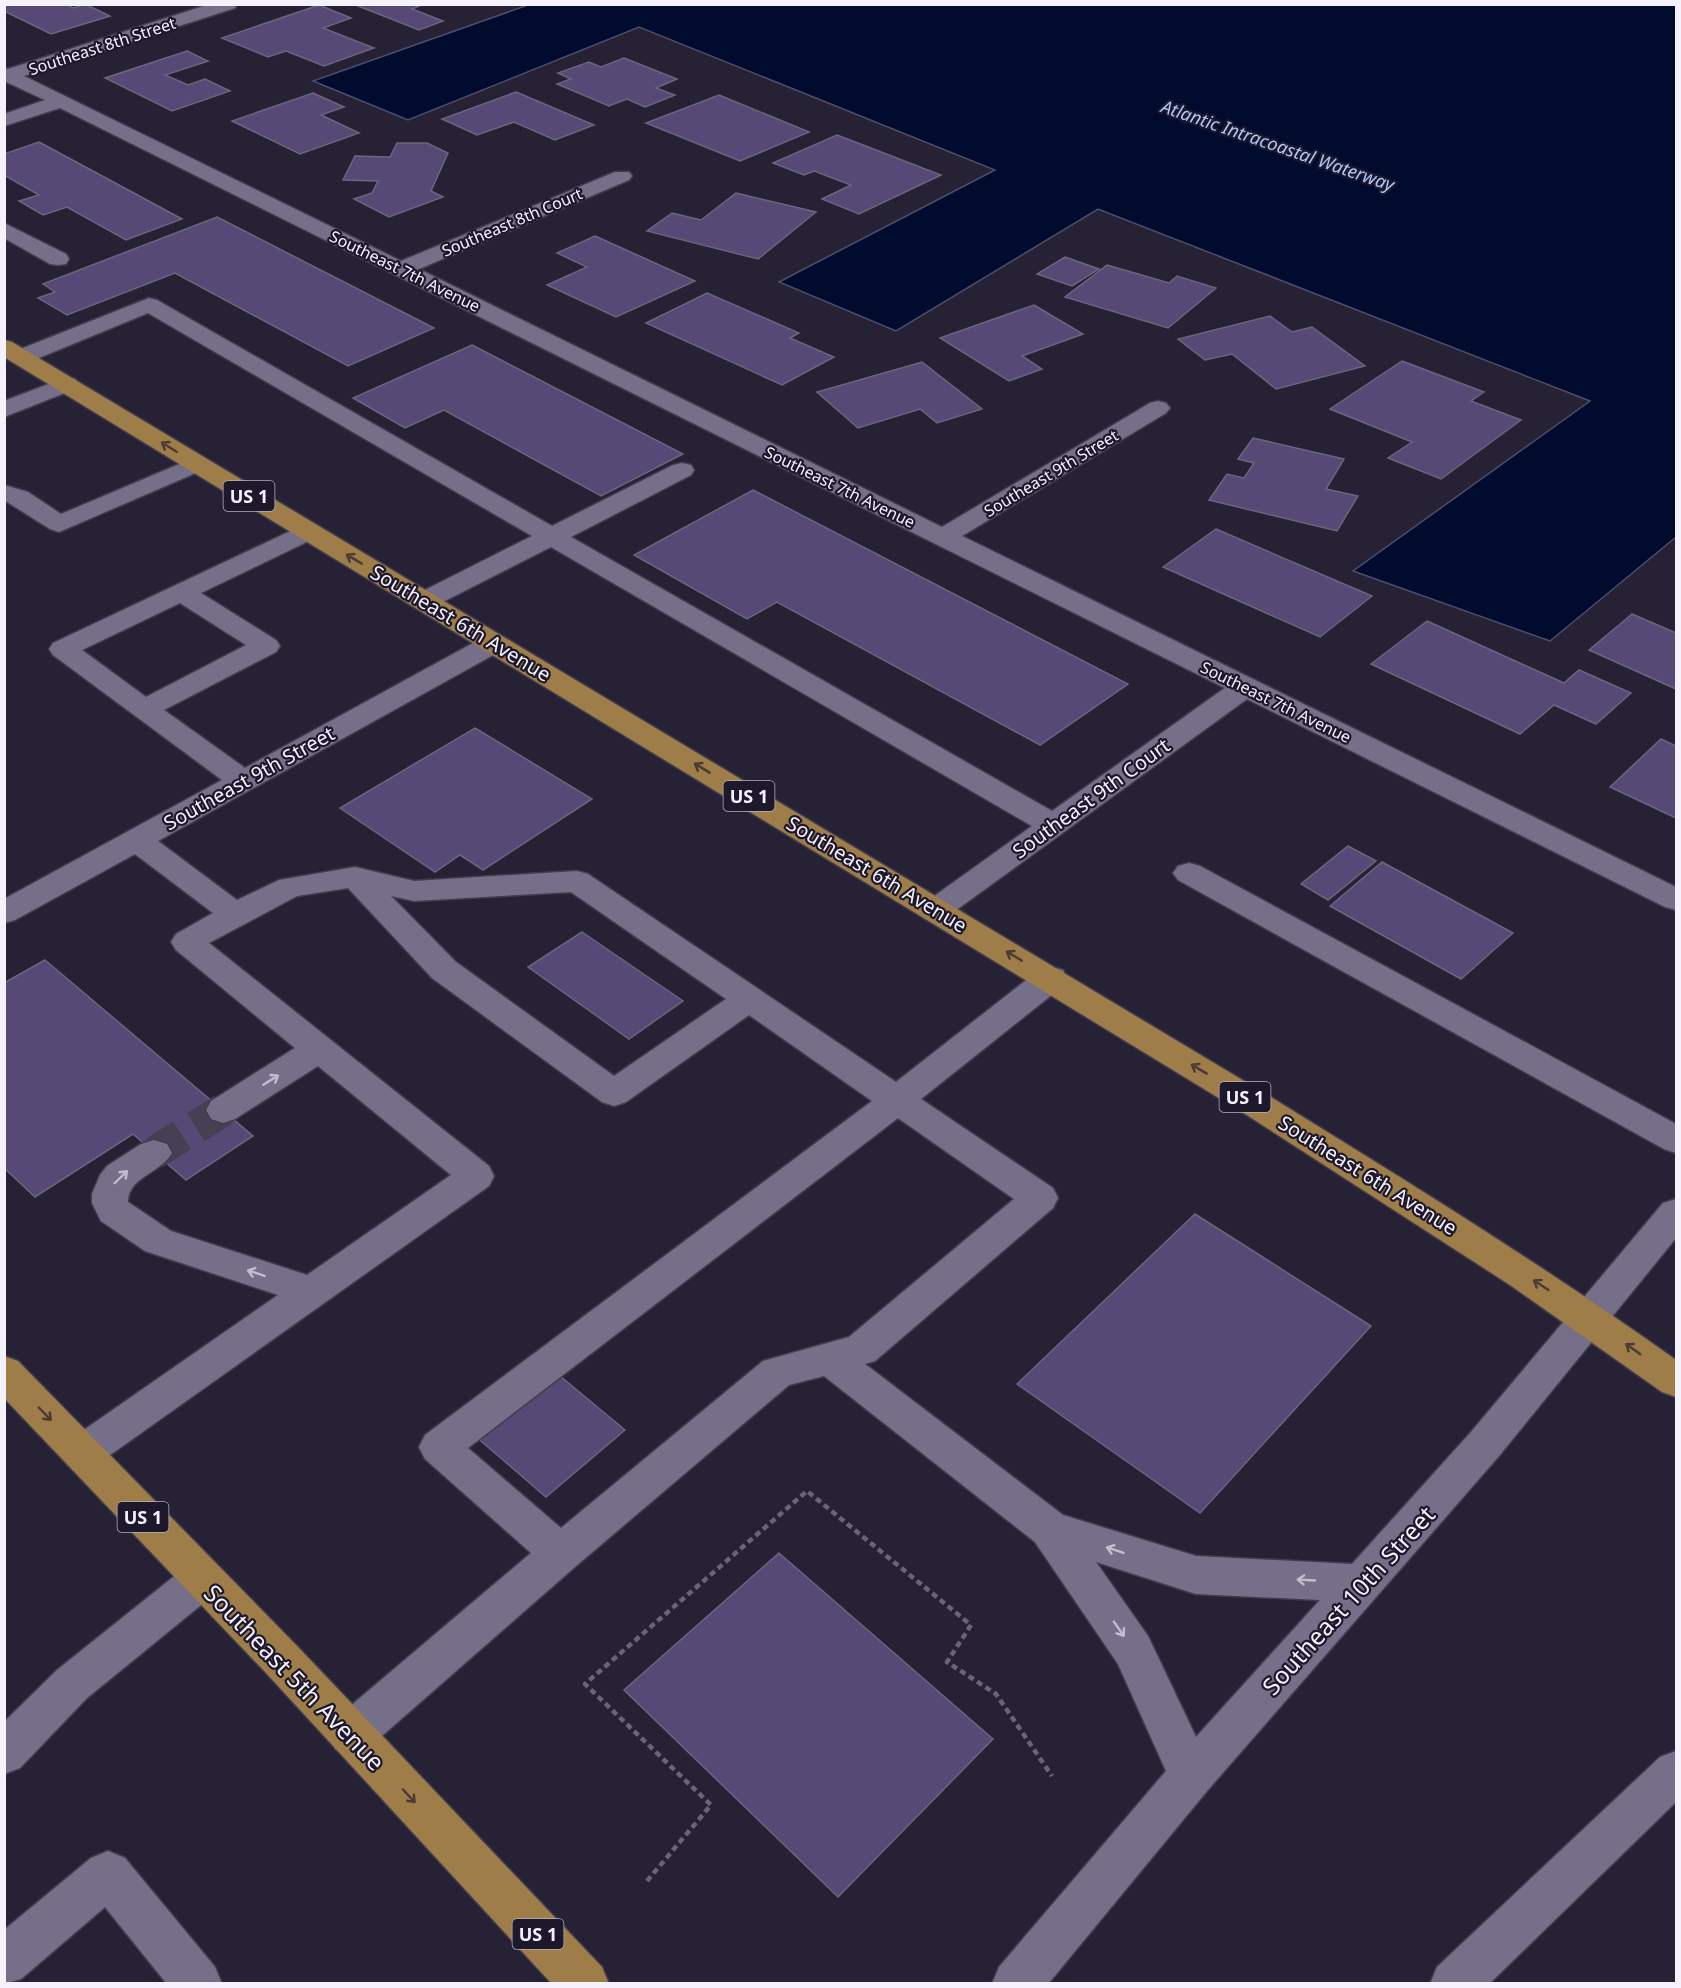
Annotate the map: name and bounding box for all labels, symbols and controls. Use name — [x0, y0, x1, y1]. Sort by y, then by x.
street label: Southeast 8th Street — [26, 12, 178, 80]
water label: Atlantic Intracoastal Waterway — [1156, 93, 1399, 197]
street label: Southeast 8th Court — [438, 182, 586, 262]
street label: Southeast 7th Avenue — [326, 225, 484, 317]
street label: Southeast 9th Street — [980, 424, 1123, 522]
one-way arrow — [161, 441, 178, 453]
street label: Southeast 7th Avenue — [761, 441, 919, 533]
road number: US 1 — [224, 481, 274, 511]
one-way arrow — [346, 552, 363, 564]
street label: Southeast 6th Avenue — [366, 558, 556, 688]
street label: Southeast 7th Avenue — [1197, 656, 1355, 748]
street label: Southeast 9th Street — [159, 720, 339, 836]
street label: Southeast 9th Court — [1007, 732, 1175, 864]
one-way arrow — [694, 761, 711, 773]
road number: US 1 — [724, 781, 774, 811]
street label: Southeast 6th Avenue — [782, 809, 972, 939]
one-way arrow — [1006, 950, 1023, 962]
one-way arrow — [1191, 1062, 1208, 1074]
one-way arrow — [262, 1074, 279, 1086]
road number: US 1 — [1220, 1082, 1270, 1112]
street label: Southeast 6th Avenue — [1274, 1109, 1462, 1241]
one-way arrow — [113, 1170, 128, 1184]
one-way arrow — [247, 1267, 266, 1278]
one-way arrow — [1533, 1279, 1550, 1291]
one-way arrow — [1626, 1343, 1642, 1356]
one-way arrow — [38, 1406, 52, 1421]
street label: Southeast 10th Street — [1254, 1498, 1442, 1702]
road number: US 1 — [118, 1502, 168, 1532]
one-way arrow — [1106, 1543, 1125, 1554]
one-way arrow — [1296, 1575, 1316, 1586]
street label: Southeast 5th Avenue — [197, 1577, 393, 1777]
one-way arrow — [1113, 1620, 1125, 1637]
one-way arrow — [402, 1789, 416, 1804]
road number: US 1 — [512, 1919, 564, 1949]

